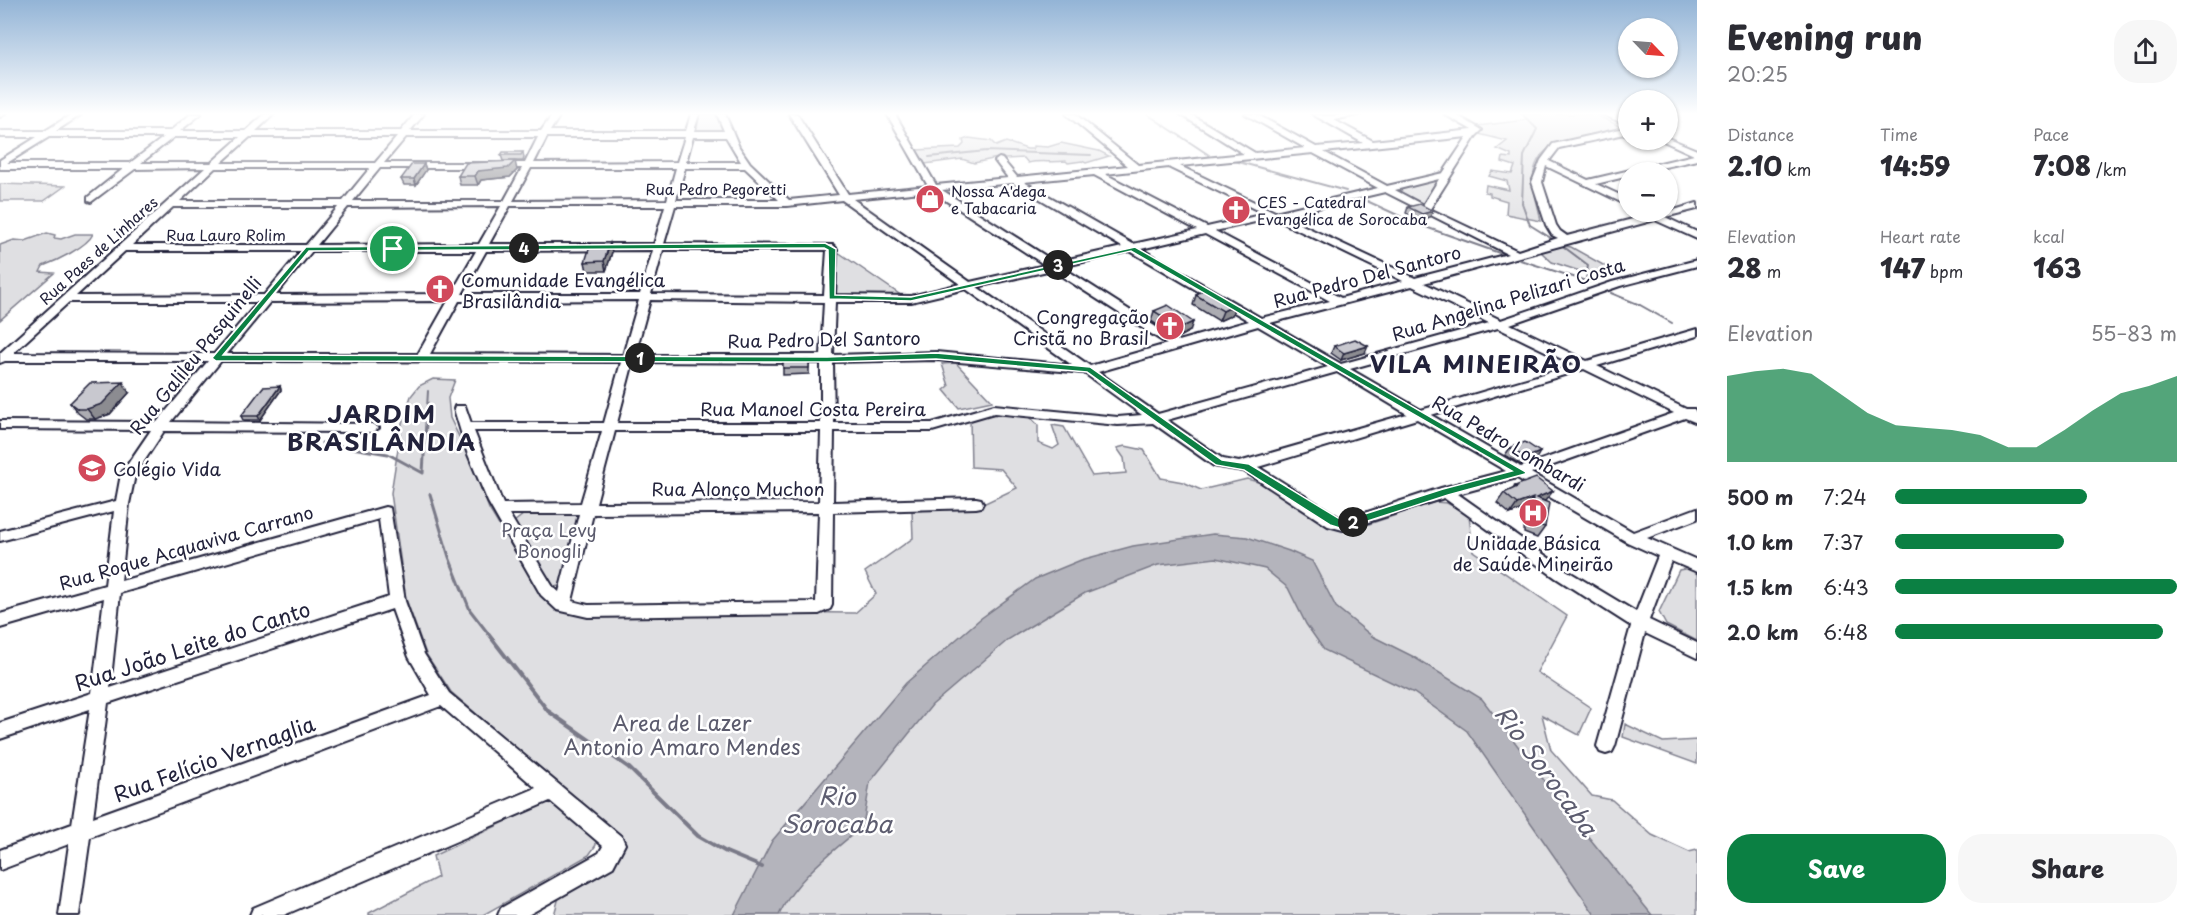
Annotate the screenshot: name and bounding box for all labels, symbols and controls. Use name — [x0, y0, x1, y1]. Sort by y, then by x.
text: Evening run — [1727, 11, 1922, 61]
north arrow — [1618, 18, 1678, 78]
map controls — [1618, 18, 1678, 222]
button: share — [2114, 20, 2177, 83]
text: 20:25 — [1727, 59, 1788, 89]
button: + — [1618, 90, 1678, 150]
text: Distance — [1727, 122, 1794, 146]
text: Time — [1880, 122, 1918, 146]
text: Pace — [2033, 122, 2069, 146]
text: 2.10 — [1727, 146, 1782, 185]
text: 14:59 — [1880, 146, 1950, 185]
text: 7:08 — [2033, 146, 2091, 185]
text: km — [1782, 157, 1811, 181]
text: /km — [2091, 157, 2127, 181]
button: − — [1618, 162, 1678, 222]
street label: Rua Pedro Pegoretti — [646, 177, 786, 200]
place label: Nossa A'dega e Tabacaria — [951, 179, 1047, 219]
shop icon: Nossa A'dega e Tabacaria — [914, 183, 946, 215]
street label: Rua Paes de Linhares — [34, 190, 162, 310]
place label: CES - Catedral Evangélica de Sorocaba — [1257, 190, 1428, 230]
church icon: CES - Catedral Evangélica de Sorocaba — [1220, 194, 1252, 226]
street label: Rua Lauro Rolim — [166, 223, 286, 246]
pin — [367, 223, 418, 274]
text: Elevation — [1727, 224, 1796, 248]
text: Heart rate — [1880, 224, 1961, 248]
text: kcal — [2033, 224, 2065, 248]
icon: arrive — [376, 232, 409, 265]
pin: 4 — [509, 233, 539, 263]
text: 4 — [519, 236, 529, 260]
street label: Rua Pedro Del Santoro — [1270, 238, 1464, 314]
text: 28 — [1727, 248, 1762, 287]
text: 147 — [1880, 248, 1925, 287]
text: 163 — [2033, 248, 2081, 287]
pin: 3 — [1043, 250, 1073, 280]
street label: Rua Angelina Pelizari Costa — [1388, 250, 1628, 347]
text: 3 — [1053, 253, 1063, 277]
text: m — [1762, 259, 1781, 283]
text: bpm — [1925, 259, 1963, 283]
place label: Comunidade Evangélica Brasilândia — [461, 266, 666, 314]
street label: Rua Galileu Pasquinelli — [123, 270, 267, 440]
church icon: Comunidade Evangélica Brasilândia — [424, 273, 456, 305]
place label: Congregação Cristã no Brasil — [1013, 303, 1149, 351]
church icon: Congregação Cristã no Brasil — [1154, 310, 1186, 342]
text: Elevation — [1727, 318, 1813, 348]
text: 55–83 m — [2091, 318, 2177, 348]
street label: Rua Pedro Del Santoro — [727, 324, 921, 354]
pin: 1 — [625, 343, 655, 373]
district label: VILA MINEIRÃO — [1370, 345, 1582, 381]
text: 1 — [636, 346, 644, 370]
street label: Rua Pedro Lombardi — [1427, 388, 1591, 498]
district label: JARDIM BRASILÂNDIA — [287, 395, 477, 459]
street label: Rua Manoel Costa Pereira — [700, 395, 927, 422]
school or university icon: Colégio Vida — [76, 452, 108, 484]
place label: Colégio Vida — [113, 455, 221, 482]
street label: Rua Alonço Muchon — [652, 475, 824, 502]
text: 500 m — [1727, 482, 1794, 512]
text: 7:24 — [1823, 482, 1867, 512]
hospital icon: Unidade Básica de Saúde Mineirão — [1517, 497, 1549, 529]
street label: Rua Roque Acquaviva Carrano — [56, 498, 316, 596]
pin: 2 — [1338, 507, 1368, 537]
text: 2 — [1347, 510, 1359, 534]
park label: Praça Levy Bonogli — [501, 516, 597, 564]
text: 1.0 km — [1727, 527, 1794, 557]
text: 7:37 — [1823, 527, 1863, 557]
place label: Unidade Básica de Saúde Mineirão — [1453, 529, 1613, 577]
text: 1.5 km — [1727, 572, 1793, 602]
text: 6:43 — [1823, 572, 1869, 602]
street label: Rua João Leite do Canto — [70, 592, 314, 698]
text: 2.0 km — [1727, 617, 1799, 647]
text: 6:48 — [1823, 617, 1868, 647]
water label: Rio Sorocaba — [1487, 697, 1607, 844]
park label: Area de Lazer Antonio Amaro Mendes — [563, 706, 801, 762]
street label: Rua Felício Vernaglia — [109, 707, 319, 809]
water label: Rio Sorocaba — [782, 777, 893, 841]
button: Save — [1727, 834, 1946, 903]
button: Share — [1958, 834, 2177, 903]

